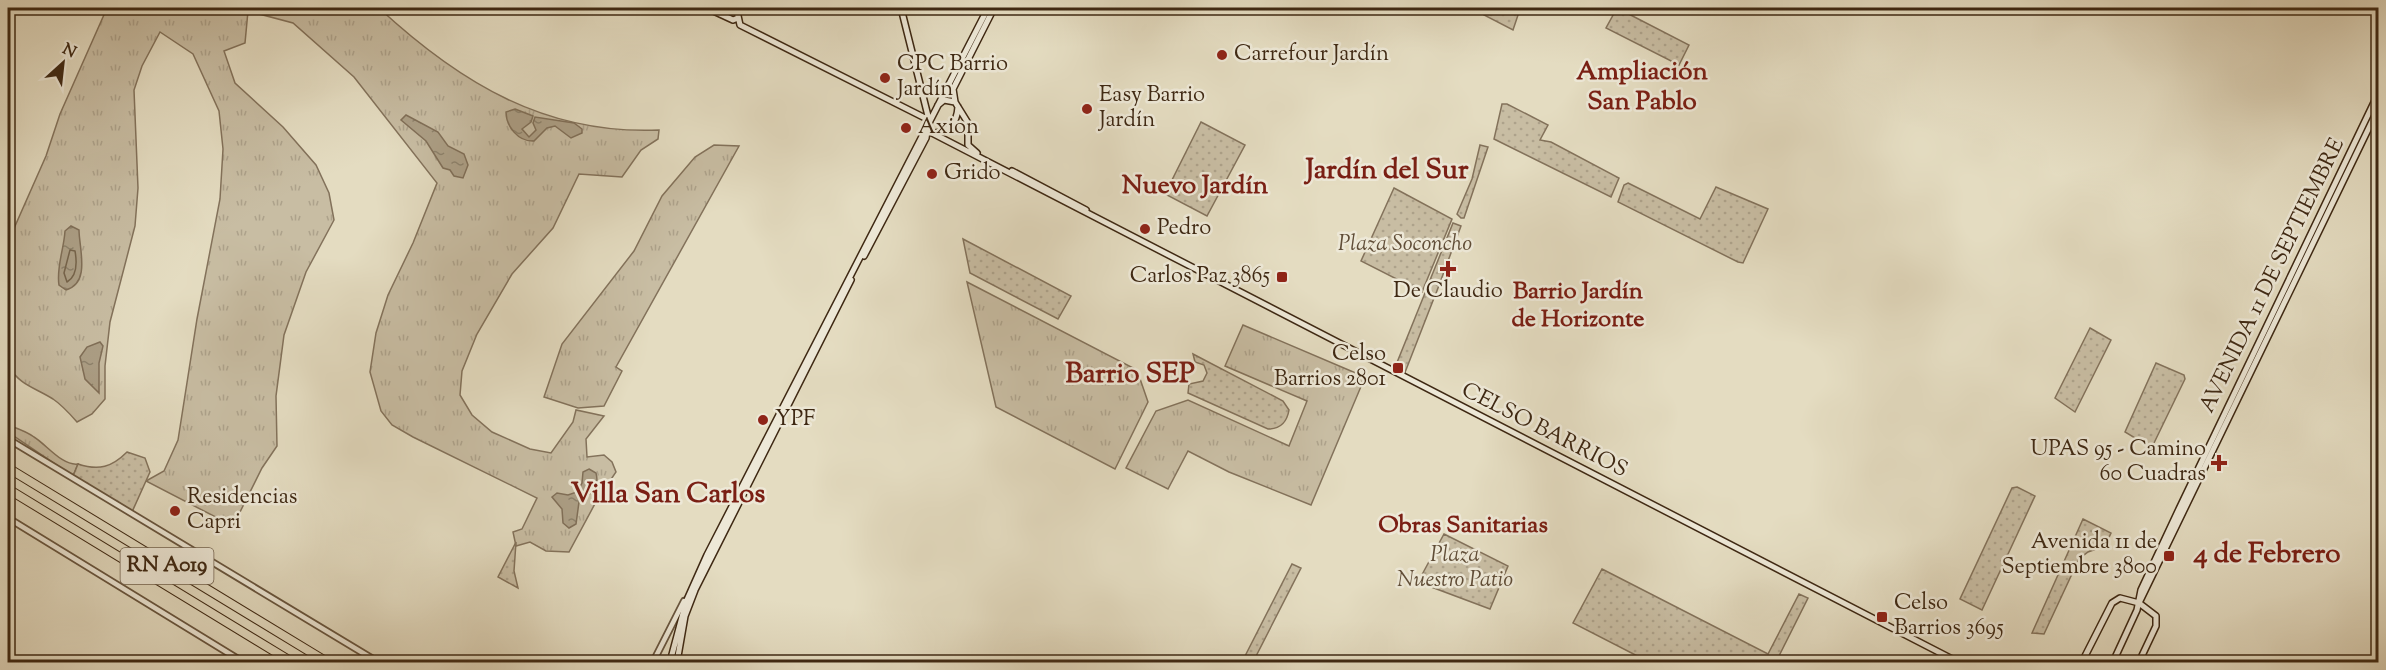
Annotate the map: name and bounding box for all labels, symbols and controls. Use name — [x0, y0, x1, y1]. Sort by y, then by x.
north arrow — [33, 33, 93, 93]
text: N — [58, 39, 80, 65]
place label: Carrefour Jardín — [1234, 39, 1389, 71]
marker: Carrefour Jardín — [1215, 48, 1229, 62]
place label: CPC Barrio Jardín — [896, 49, 1008, 106]
district label: Ampliación San Pablo — [1576, 54, 1708, 121]
marker: CPC Barrio Jardín — [878, 71, 892, 85]
place label: Easy Barrio Jardín — [1098, 80, 1205, 137]
marker: Easy Barrio Jardín — [1080, 102, 1094, 116]
place label: Axion — [918, 112, 979, 144]
marker: Axion — [899, 121, 913, 135]
street label: AVENIDA 11 DE SEPTIEMBRE — [2192, 133, 2354, 419]
district label: Jardín del Sur — [1304, 151, 1469, 191]
place label: Grido — [944, 158, 1001, 190]
marker: Grido — [925, 167, 939, 181]
district label: Nuevo Jardín — [1122, 168, 1269, 205]
place label: Pedro — [1157, 213, 1211, 245]
marker: Pedro — [1138, 222, 1152, 236]
park label: Plaza Soconcho — [1338, 229, 1472, 261]
place label: Carlos Paz 3865 — [1130, 261, 1270, 293]
marker: De Claudio — [1441, 262, 1455, 276]
marker: Carlos Paz 3865 — [1275, 270, 1289, 284]
district label: Barrio Jardín de Horizonte — [1511, 275, 1645, 337]
place label: De Claudio — [1393, 276, 1503, 308]
place label: Celso Barrios 2801 — [1274, 339, 1387, 396]
district label: Barrio SEP — [1065, 355, 1195, 395]
marker: Celso Barrios 2801 — [1391, 361, 1405, 375]
street label: CELSO BARRIOS — [1455, 375, 1633, 487]
place label: YPF — [775, 404, 815, 436]
marker: YPF — [756, 413, 770, 427]
place label: UPAS 95 - Camino 60 Cuadras — [2030, 434, 2206, 491]
marker: UPAS 95 - Camino 60 Cuadras — [2210, 454, 2228, 472]
district label: Villa San Carlos — [571, 475, 765, 515]
place label: Residencias Capri — [187, 482, 297, 539]
marker: Residencias Capri — [168, 504, 182, 518]
district label: Obras Sanitarias — [1378, 509, 1548, 543]
place label: Avenida 11 de Septiembre 3800 — [2001, 527, 2157, 584]
district label: 4 de Febrero — [2192, 535, 2341, 575]
park label: Plaza Nuestro Patio — [1397, 540, 1513, 597]
road number: RN A019 — [120, 548, 213, 584]
marker: Avenida 11 de Septiembre 3800 — [2162, 549, 2176, 563]
place label: Celso Barrios 3695 — [1894, 588, 2004, 645]
marker: Celso Barrios 3695 — [1875, 610, 1889, 624]

